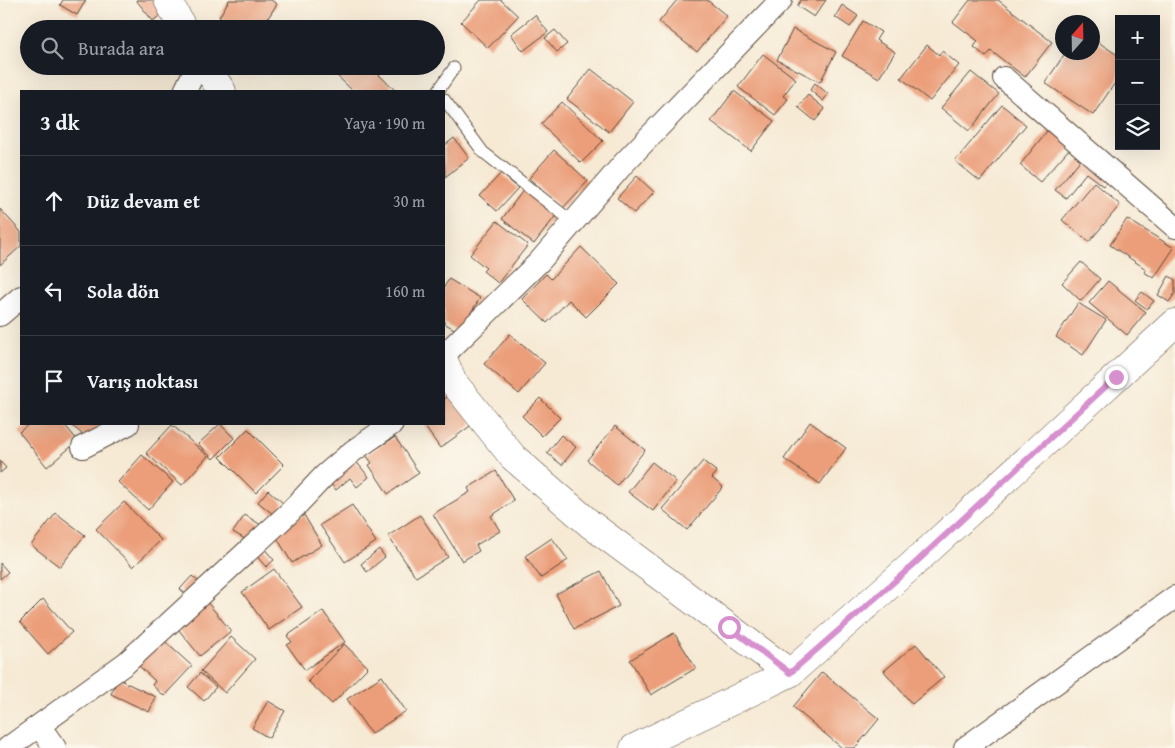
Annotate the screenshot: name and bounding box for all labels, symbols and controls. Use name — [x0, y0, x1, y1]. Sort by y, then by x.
north arrow — [1055, 15, 1100, 60]
map controls — [1115, 15, 1160, 150]
button: + — [1115, 15, 1160, 60]
search box — [20, 20, 445, 75]
icon: search — [38, 34, 66, 62]
text: Burada ara — [78, 34, 165, 62]
button: − — [1115, 60, 1160, 105]
button: layers — [1115, 105, 1160, 150]
text: 3 dk — [40, 107, 80, 138]
text: Yaya · 190 m — [344, 111, 425, 135]
icon: ahead — [40, 187, 68, 215]
text: Düz devam et — [87, 187, 200, 215]
text: 30 m — [393, 189, 425, 213]
icon: left — [40, 277, 68, 305]
text: Sola dön — [87, 277, 159, 305]
text: 160 m — [385, 279, 425, 303]
route end — [1105, 366, 1128, 389]
icon: arrive — [40, 367, 68, 395]
text: Varış noktası — [87, 367, 198, 395]
route start — [718, 616, 741, 639]

